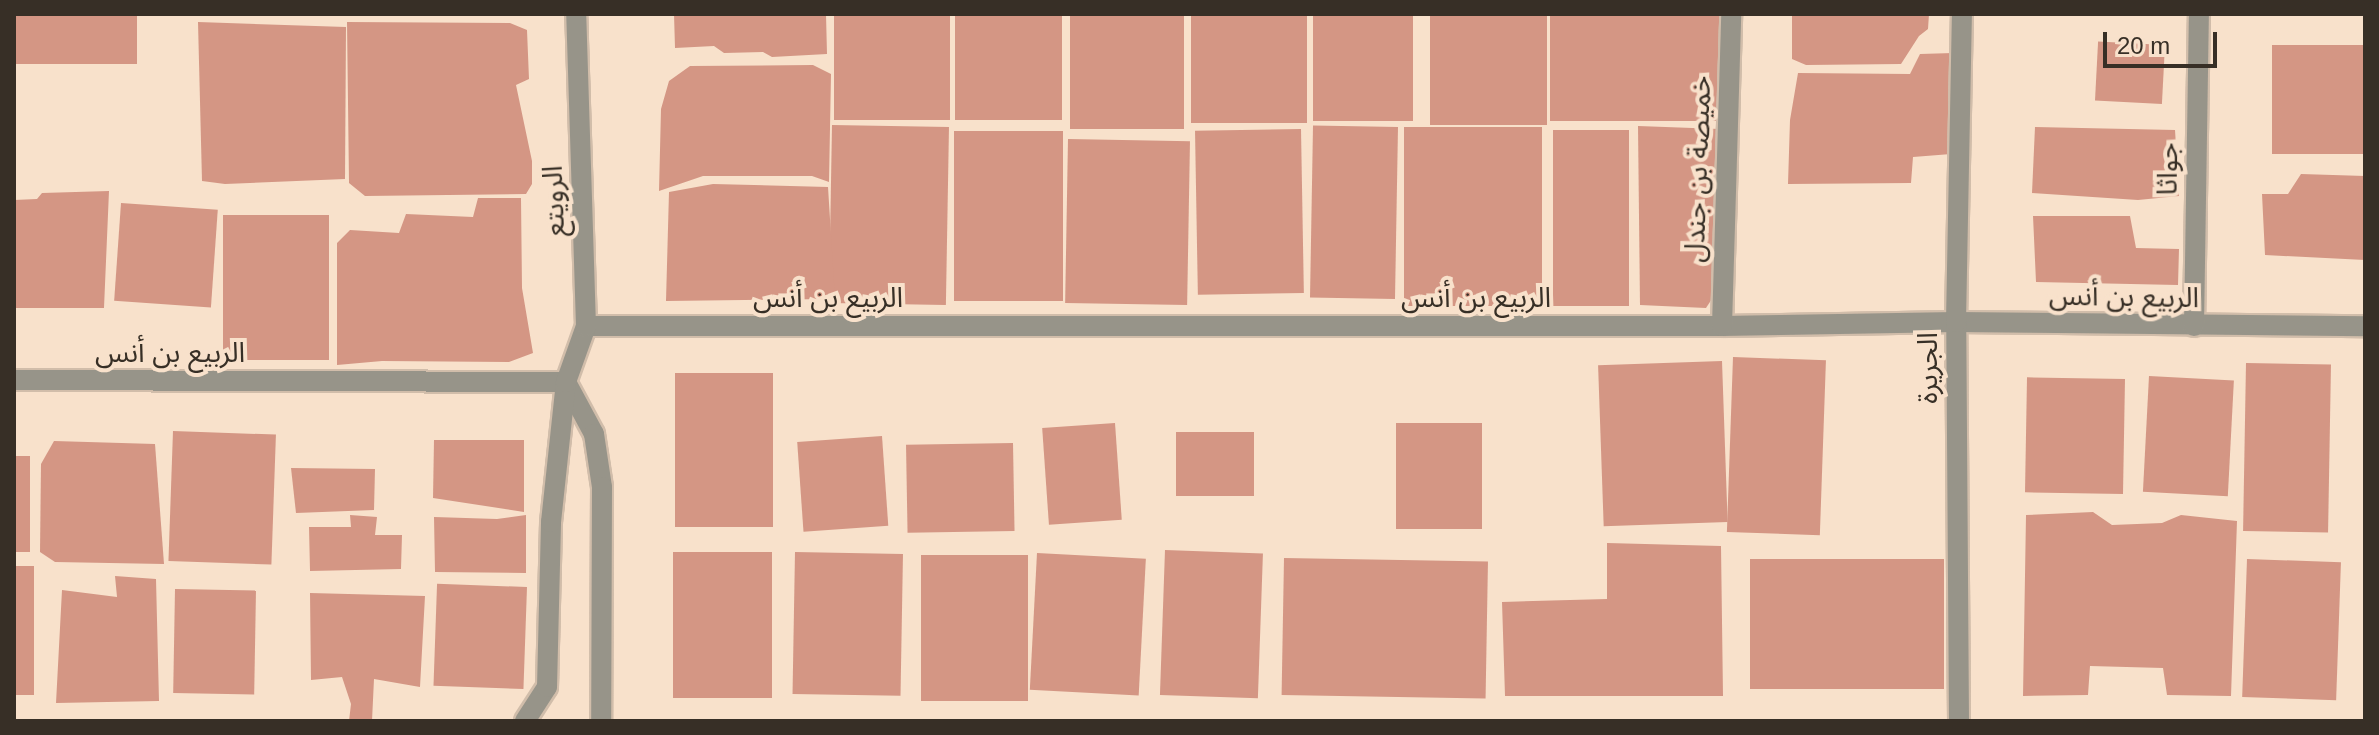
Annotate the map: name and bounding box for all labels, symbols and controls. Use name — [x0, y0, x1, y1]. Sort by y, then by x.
scale bar — [2107, 16, 2221, 66]
text: 20 m — [2117, 32, 2170, 59]
street label: خميصة بن جندل — [1678, 75, 1718, 263]
street label: جواثا — [2151, 142, 2185, 196]
street label: الرويتع — [536, 165, 572, 237]
street label: الربيع بن أنس — [2049, 279, 2199, 315]
street label: الربيع بن أنس — [753, 281, 903, 315]
street label: الربيع بن أنس — [1401, 281, 1551, 315]
street label: الجريرة — [1911, 332, 1945, 404]
street label: الربيع بن أنس — [95, 336, 245, 370]

